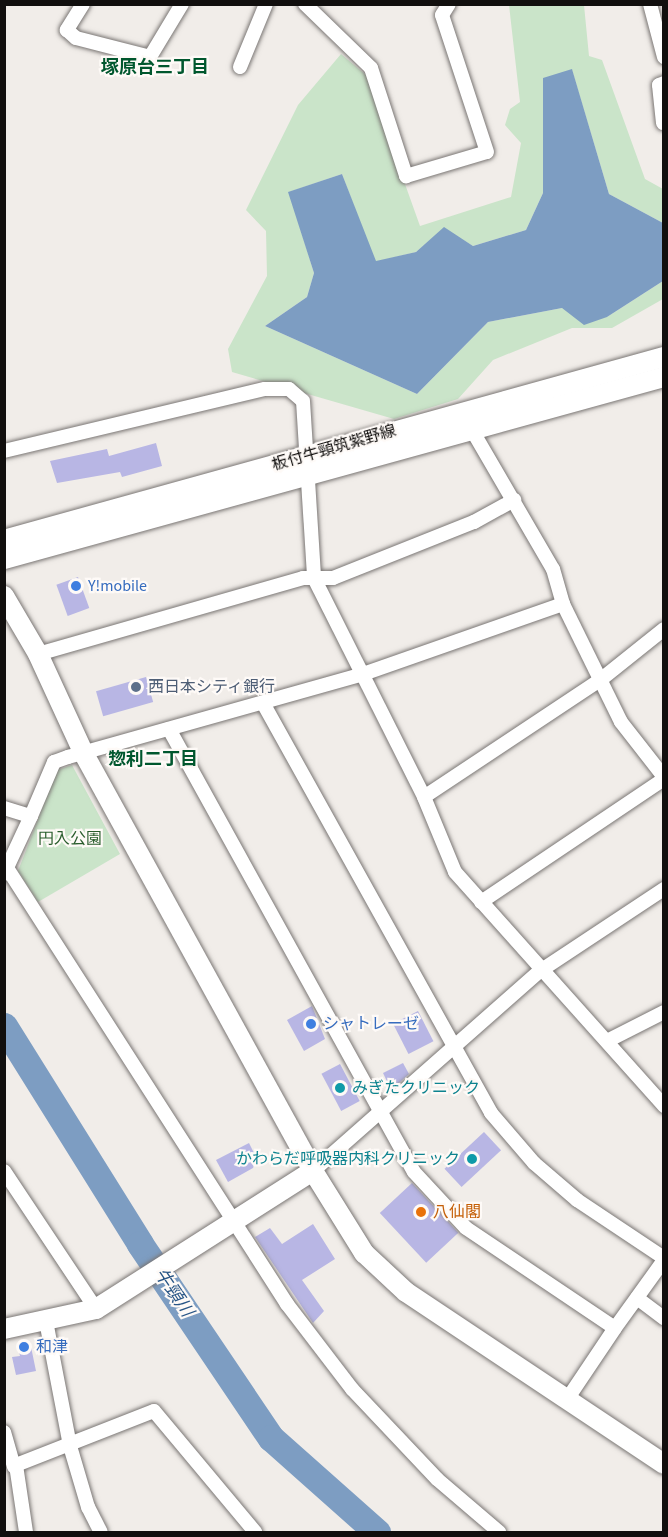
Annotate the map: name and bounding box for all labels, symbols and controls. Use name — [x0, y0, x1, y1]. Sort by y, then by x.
district label: 塚原台三丁目 — [101, 57, 209, 79]
street label: 板付牛頸筑紫野線 — [270, 421, 398, 475]
place label: Y!mobile — [88, 576, 147, 596]
marker: Y!mobile — [69, 579, 83, 593]
place label: 西日本シティ銀行 — [148, 677, 276, 697]
marker: 西日本シティ銀行 — [129, 680, 143, 694]
district label: 惣利二丁目 — [108, 749, 198, 771]
park label: 円入公園 — [38, 829, 102, 849]
place label: シャトレーゼ — [323, 1014, 419, 1034]
marker: シャトレーゼ — [304, 1017, 318, 1031]
place label: みぎたクリニック — [352, 1078, 480, 1098]
marker: みぎたクリニック — [333, 1081, 347, 1095]
place label: かわらだ呼吸器内科クリニック — [236, 1149, 460, 1169]
marker: かわらだ呼吸器内科クリニック — [465, 1152, 479, 1166]
place label: 八仙閣 — [433, 1202, 481, 1222]
marker: 八仙閣 — [414, 1205, 428, 1219]
water label: 牛頸川 — [149, 1265, 197, 1321]
place label: 和津 — [36, 1337, 68, 1357]
marker: 和津 — [17, 1340, 31, 1354]

